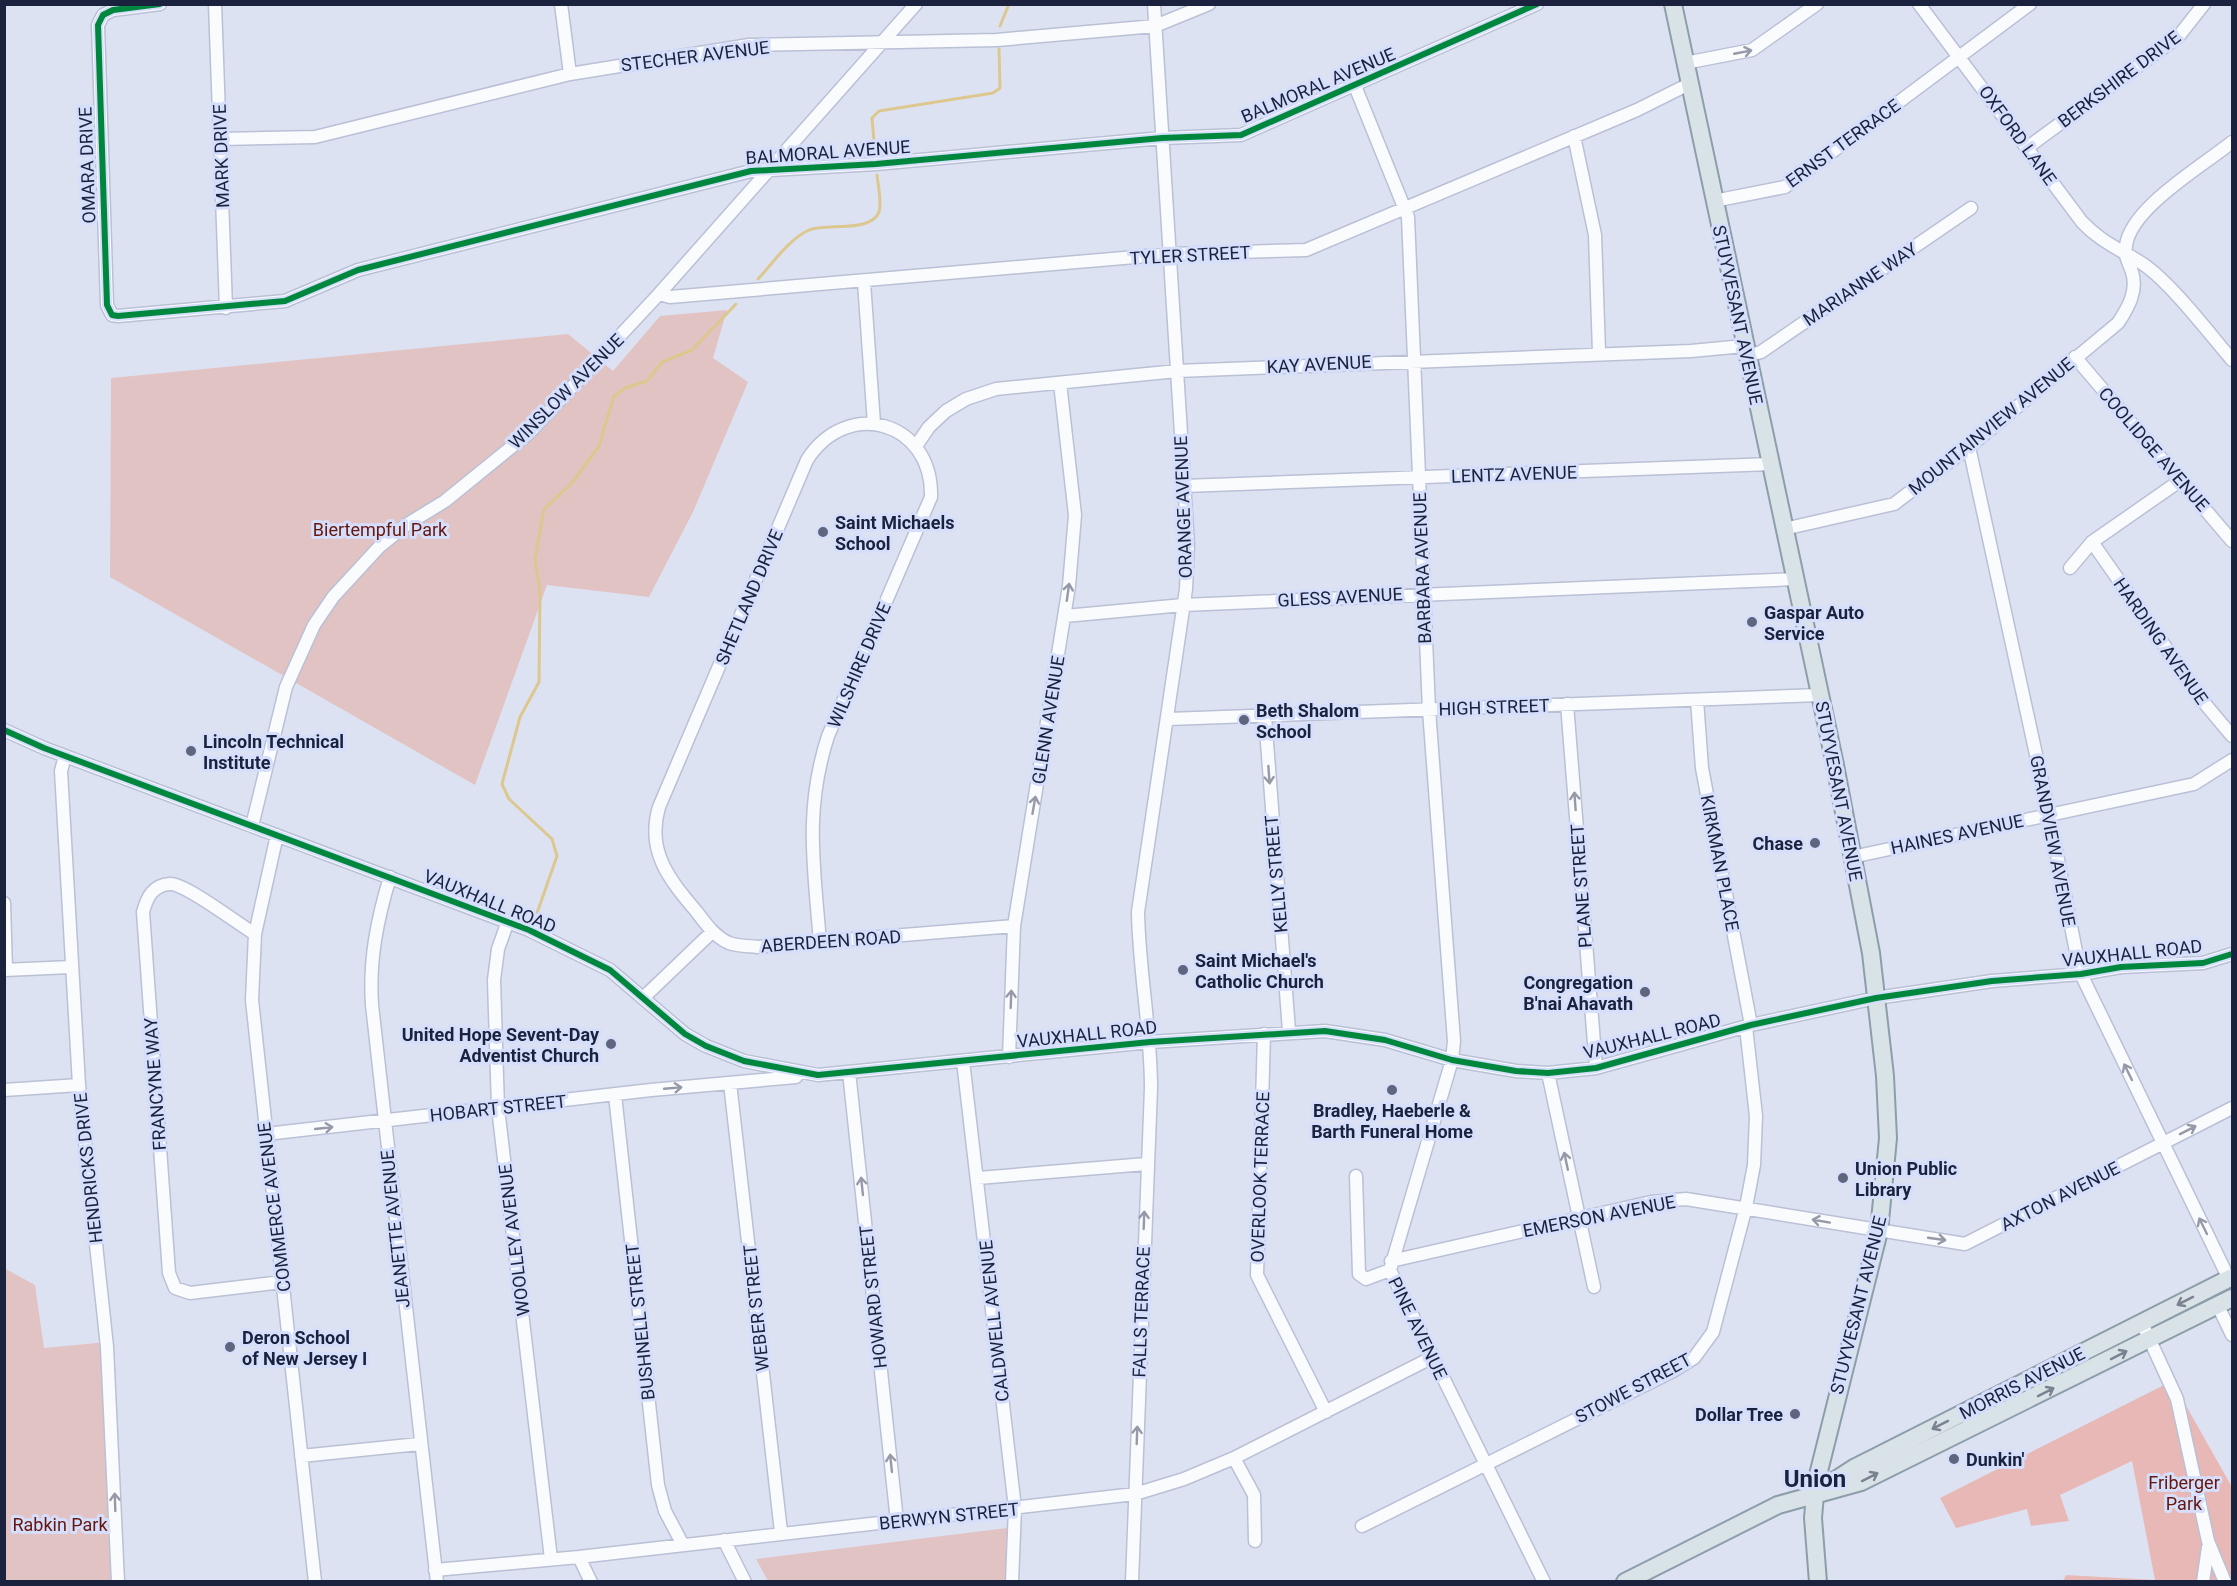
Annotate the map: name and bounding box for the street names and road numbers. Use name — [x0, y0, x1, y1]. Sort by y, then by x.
street label: BERKSHIRE DRIVE — [2054, 26, 2184, 132]
street label: STECHER AVENUE — [620, 36, 770, 76]
street label: BALMORAL AVENUE — [1238, 43, 1398, 127]
street label: OXFORD LANE — [1975, 81, 2061, 189]
street label: ERNST TERRACE — [1782, 95, 1904, 191]
street label: MARK DRIVE — [209, 104, 233, 208]
street label: OMARA DRIVE — [74, 106, 100, 224]
street label: BALMORAL AVENUE — [745, 136, 911, 168]
street label: STUYVESANT AVENUE — [1709, 223, 1767, 407]
street label: MARIANNE WAY — [1799, 238, 1921, 330]
street label: TYLER STREET — [1129, 241, 1251, 269]
street label: WINSLOW AVENUE — [504, 329, 628, 453]
street label: KAY AVENUE — [1266, 351, 1372, 377]
street label: MOUNTAINVIEW AVENUE — [1904, 353, 2078, 499]
street label: COOLIDGE AVENUE — [2094, 383, 2214, 515]
street label: ORANGE AVENUE — [1170, 435, 1196, 579]
street label: LENTZ AVENUE — [1451, 461, 1577, 487]
street label: BARBARA AVENUE — [1409, 492, 1435, 644]
street label: SHETLAND DRIVE — [711, 526, 787, 668]
street label: HARDING AVENUE — [2110, 574, 2212, 708]
street label: GLESS AVENUE — [1277, 583, 1403, 611]
street label: WILSHIRE DRIVE — [823, 599, 895, 731]
street label: GLENN AVENUE — [1027, 654, 1069, 786]
street label: HIGH STREET — [1438, 695, 1550, 719]
street label: STUYVESANT AVENUE — [1811, 699, 1867, 883]
street label: GRANDVIEW AVENUE — [2026, 754, 2080, 928]
street label: KIRKMAN PLACE — [1696, 793, 1744, 933]
street label: HAINES AVENUE — [1889, 810, 2025, 858]
street label: KELLY STREET — [1260, 814, 1292, 934]
street label: PLANE STREET — [1566, 823, 1596, 949]
street label: VAUXHALL ROAD — [421, 865, 559, 937]
street label: ABERDEEN ROAD — [760, 926, 902, 956]
street label: VAUXHALL ROAD — [2061, 935, 2203, 971]
street label: VAUXHALL ROAD — [1581, 1009, 1723, 1063]
street label: VAUXHALL ROAD — [1016, 1016, 1158, 1052]
street label: FRANCYNE WAY — [140, 1017, 170, 1151]
street label: HOBART STREET — [429, 1090, 568, 1126]
street label: OVERLOOK TERRACE — [1247, 1091, 1273, 1263]
street label: HENDRICKS DRIVE — [70, 1092, 106, 1244]
street label: COMMERCE AVENUE — [253, 1121, 295, 1293]
street label: JEANETTE AVENUE — [376, 1149, 414, 1309]
street label: AXTON AVENUE — [1997, 1157, 2123, 1235]
street label: WOOLLEY AVENUE — [494, 1163, 534, 1317]
street label: EMERSON AVENUE — [1521, 1191, 1677, 1241]
street label: STUYVESANT AVENUE — [1826, 1214, 1890, 1396]
street label: HOWARD STREET — [855, 1224, 891, 1370]
street label: CALDWELL AVENUE — [975, 1239, 1013, 1403]
street label: BUSHNELL STREET — [621, 1242, 659, 1401]
street label: WEBER STREET — [739, 1243, 773, 1372]
street label: FALLS TERRACE — [1128, 1246, 1154, 1378]
street label: PINE AVENUE — [1384, 1273, 1452, 1383]
street label: MORRIS AVENUE — [1956, 1342, 2088, 1424]
street label: STOWE STREET — [1571, 1349, 1695, 1427]
street label: BERWYN STREET — [878, 1498, 1020, 1534]

